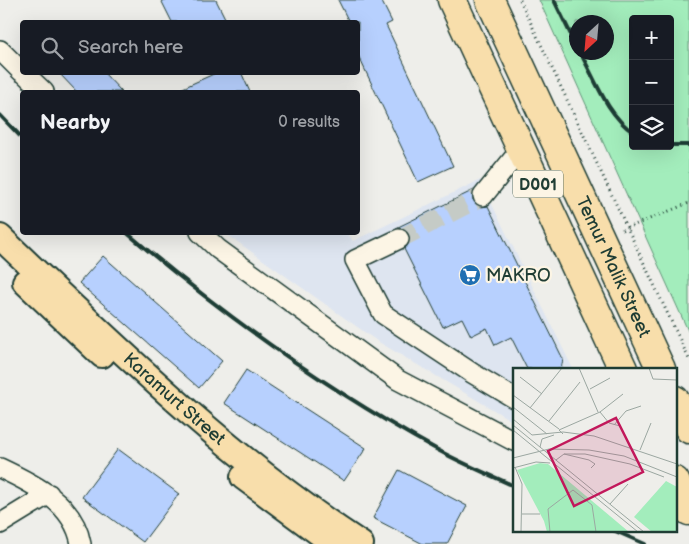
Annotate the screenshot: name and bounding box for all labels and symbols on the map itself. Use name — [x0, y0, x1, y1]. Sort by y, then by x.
north arrow — [569, 15, 614, 60]
road number: D001 — [513, 170, 563, 198]
street label: Temur Malik Street — [572, 193, 655, 341]
supermarket icon: MAKRO — [458, 263, 482, 287]
place label: MAKRO — [486, 265, 551, 286]
street label: Karamurt Street — [119, 349, 230, 450]
inset map — [513, 368, 676, 532]

